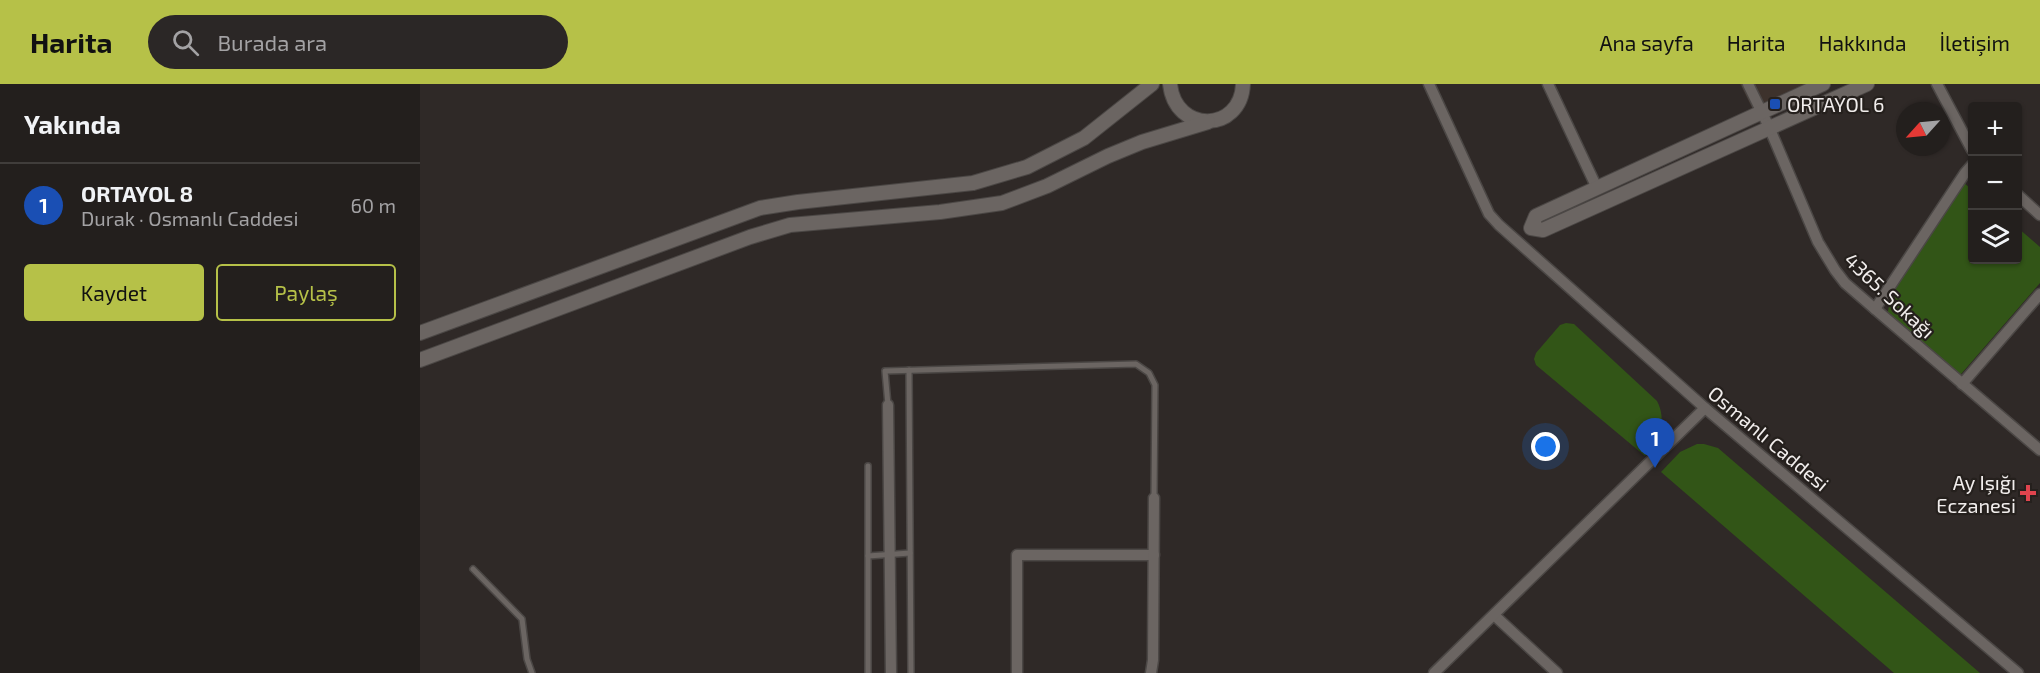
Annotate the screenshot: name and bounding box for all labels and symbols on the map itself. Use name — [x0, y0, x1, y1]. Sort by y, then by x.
place label: ORTAYOL 6 — [1787, 92, 1884, 116]
marker: ORTAYOL 6 — [1768, 97, 1782, 111]
north arrow — [1896, 102, 1950, 156]
street label: 4365. Sokağı — [1840, 247, 1940, 343]
street label: Osmanlı Caddesi — [1704, 381, 1834, 495]
pin: 1 — [1636, 418, 1674, 468]
your location — [1531, 432, 1560, 461]
place label: Ay Işığı Eczanesi — [1936, 470, 2016, 517]
marker: Ay Işığı Eczanesi — [2021, 486, 2035, 500]

